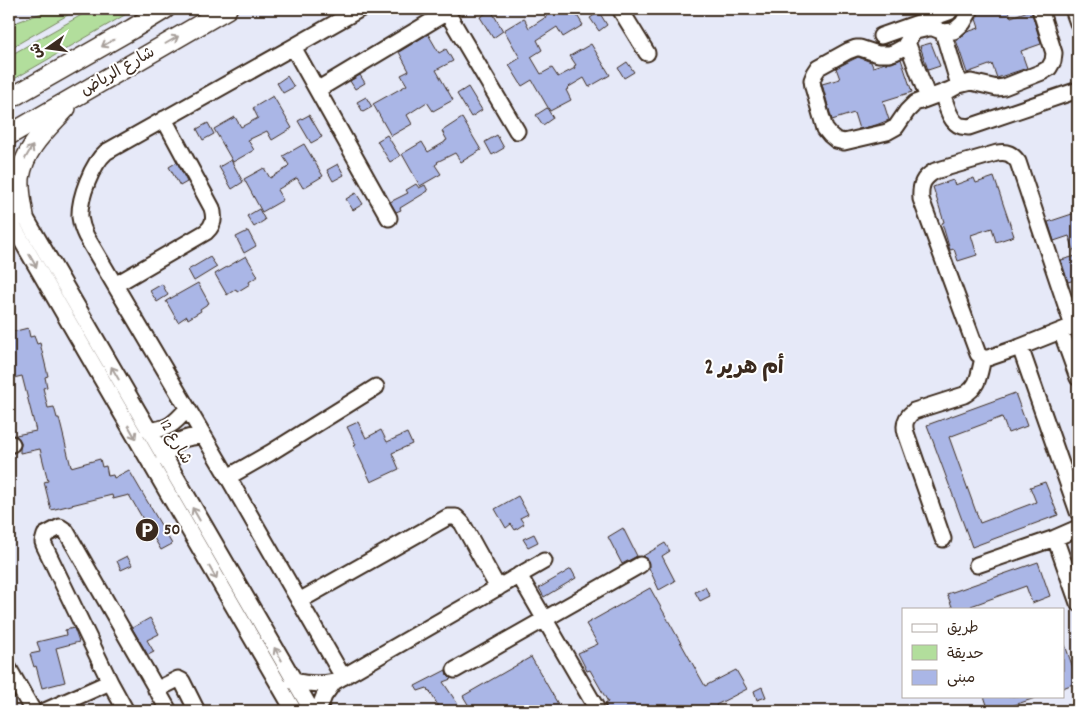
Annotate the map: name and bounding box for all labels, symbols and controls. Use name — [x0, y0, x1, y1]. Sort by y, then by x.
north arrow — [22, 22, 72, 72]
one-way arrow — [165, 35, 179, 45]
one-way arrow — [101, 38, 115, 48]
text: ش — [26, 41, 49, 61]
street label: شارع الرياض — [77, 41, 159, 103]
one-way arrow — [25, 145, 35, 159]
one-way arrow — [29, 253, 39, 268]
district label: أم هرير 2 — [705, 353, 784, 384]
one-way arrow — [109, 366, 119, 381]
street label: شارع 12 — [153, 415, 197, 469]
one-way arrow — [128, 424, 137, 439]
one-way arrow — [191, 507, 201, 521]
parking icon: 50 — [134, 517, 160, 543]
place label: 50 — [164, 519, 180, 542]
one-way arrow — [209, 565, 219, 579]
legend — [902, 608, 1064, 698]
text: طريق — [947, 618, 979, 640]
text: حديقة — [947, 644, 984, 666]
one-way arrow — [273, 647, 283, 662]
text: مبنى — [947, 668, 975, 690]

